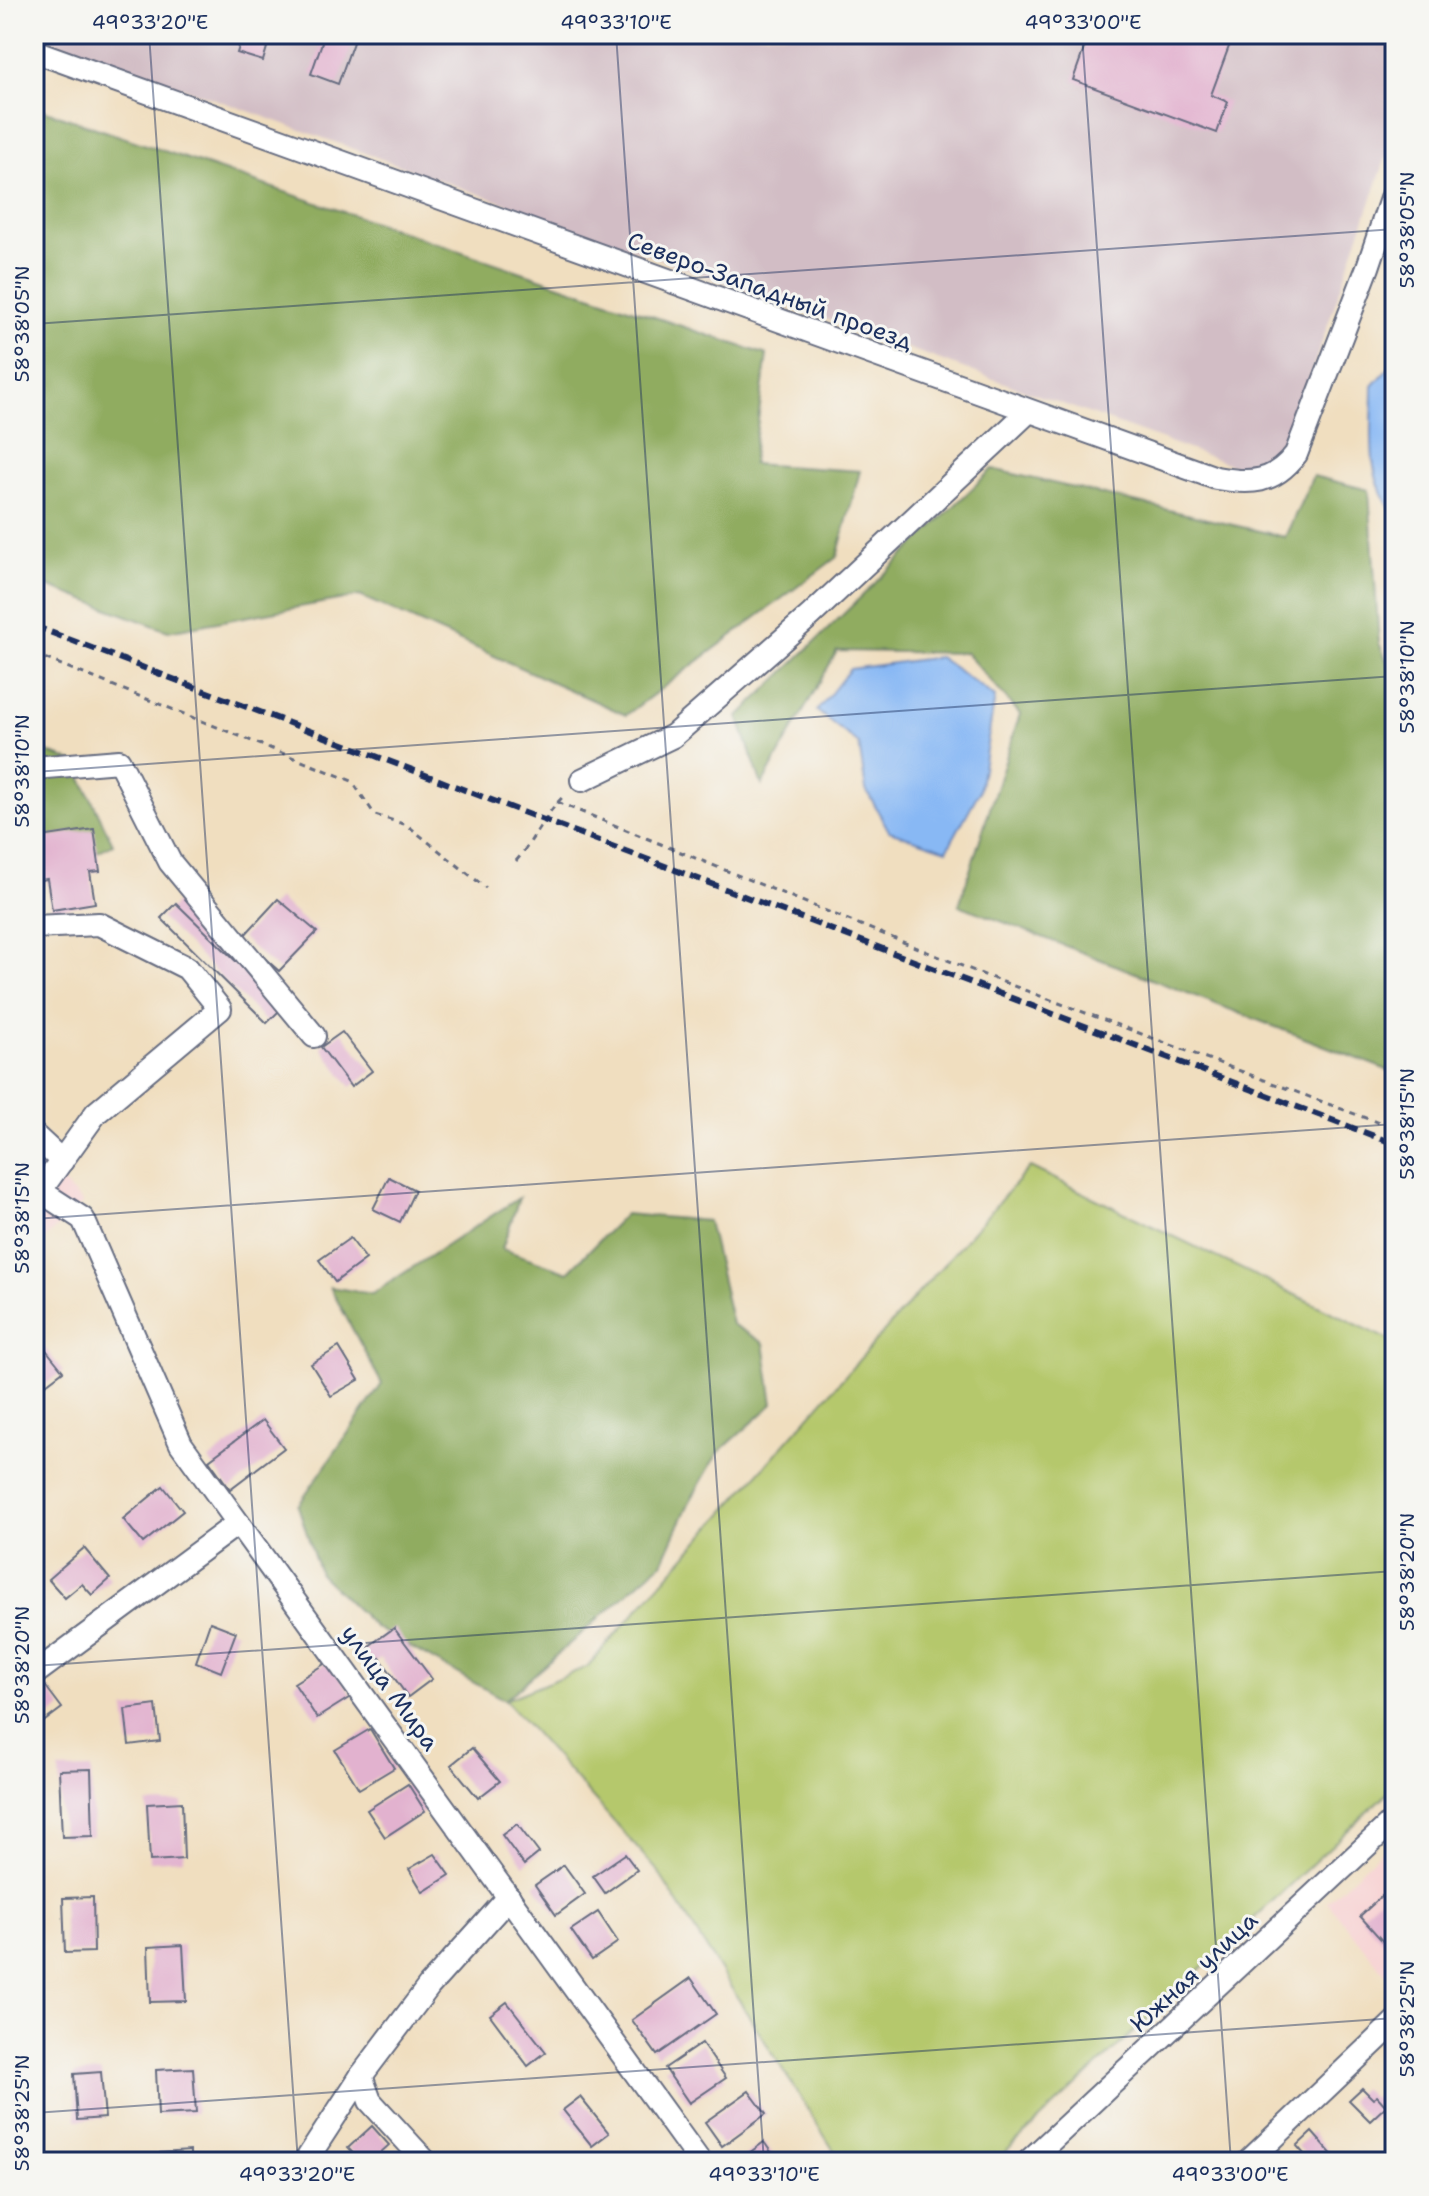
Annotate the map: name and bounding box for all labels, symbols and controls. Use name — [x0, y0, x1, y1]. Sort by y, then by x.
text: 49°33'20"E — [92, 9, 208, 35]
text: 49°33'10"E — [560, 9, 672, 35]
text: 49°33'00"E — [1025, 9, 1141, 35]
text: 58°38'05"N — [1394, 172, 1420, 288]
street label: Северо-Западный проезд — [623, 224, 917, 358]
text: 58°38'05"N — [9, 266, 35, 382]
text: 58°38'10"N — [1394, 620, 1420, 734]
text: 58°38'10"N — [9, 714, 35, 828]
text: 58°38'15"N — [1394, 1068, 1420, 1180]
text: 58°38'15"N — [9, 1162, 35, 1274]
text: 58°38'20"N — [1394, 1513, 1420, 1631]
text: 58°38'20"N — [9, 1606, 35, 1724]
street label: улица Мира — [334, 1619, 446, 1757]
street label: Южная улица — [1123, 1905, 1265, 2039]
text: 58°38'25"N — [1394, 1961, 1420, 2077]
text: 58°38'25"N — [9, 2055, 35, 2171]
text: 49°33'20"E — [239, 2161, 355, 2187]
text: 49°33'10"E — [708, 2161, 820, 2187]
text: 49°33'00"E — [1172, 2161, 1288, 2187]

